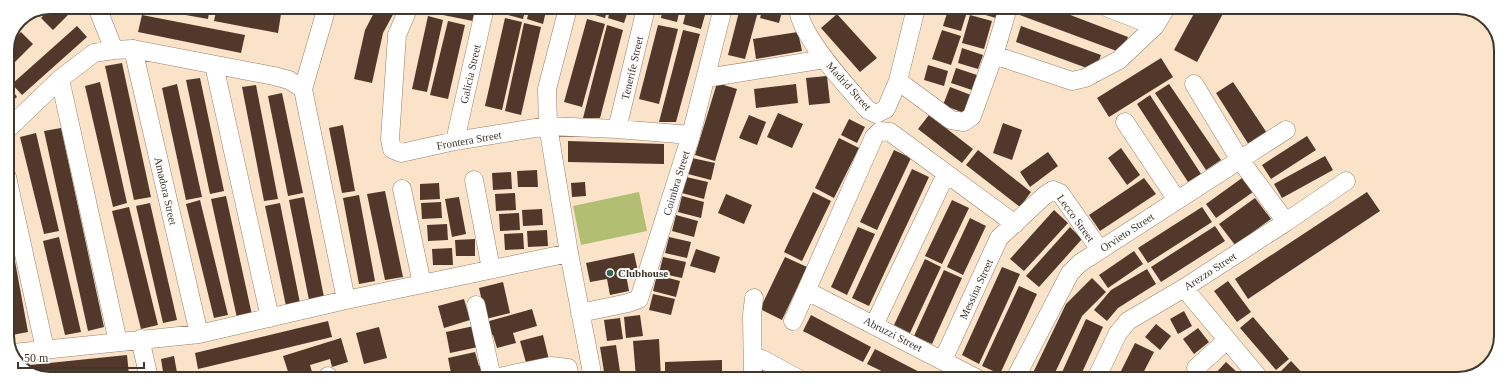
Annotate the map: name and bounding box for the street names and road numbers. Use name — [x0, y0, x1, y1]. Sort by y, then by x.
street label: Tenerife Street — [619, 35, 645, 101]
street label: Galicia Street — [457, 43, 483, 105]
street label: Madrid Street — [824, 59, 874, 113]
street label: Frontera Street — [436, 128, 502, 152]
street label: Coimbra Street — [660, 149, 692, 217]
street label: Amadora Street — [152, 156, 180, 226]
street label: Lecco Street — [1055, 192, 1097, 244]
street label: Orvieto Street — [1098, 210, 1156, 254]
street label: Arezzo Street — [1181, 250, 1239, 292]
street label: Messina Street — [957, 257, 995, 321]
street label: Abruzzi Street — [862, 314, 924, 354]

